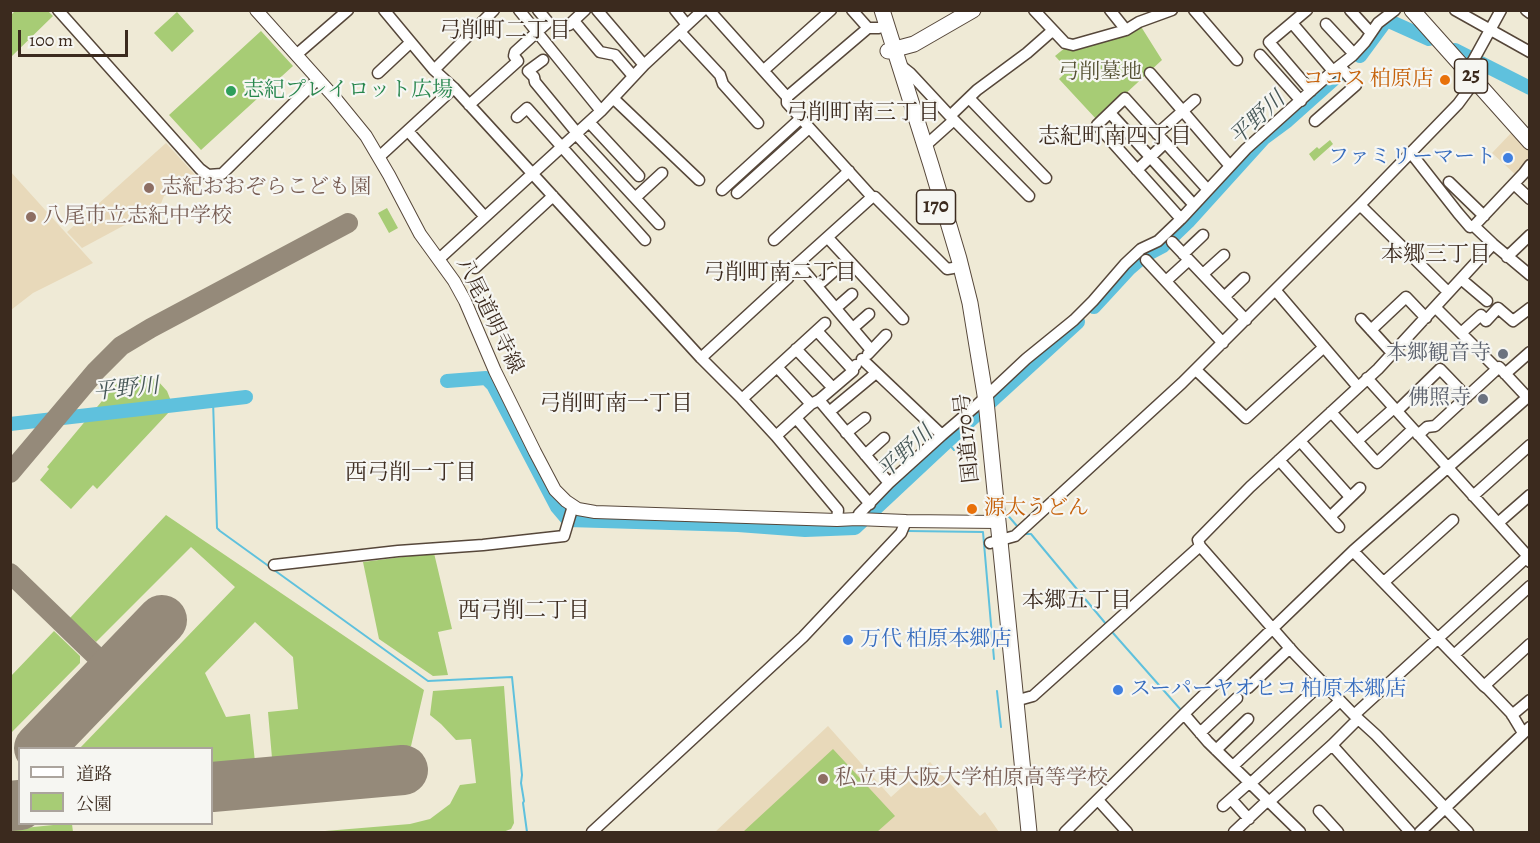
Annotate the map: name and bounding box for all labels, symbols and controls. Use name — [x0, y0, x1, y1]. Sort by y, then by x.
scale bar — [21, 18, 130, 56]
district label: 弓削町二丁目 — [439, 19, 571, 45]
text: 100 m — [29, 28, 73, 52]
road number: 25 — [1454, 59, 1488, 93]
park label: 弓削墓地 — [1058, 60, 1142, 86]
place label: ココス 柏原店 — [1303, 67, 1433, 93]
marker: ココス 柏原店 — [1438, 73, 1452, 87]
place label: 志紀プレイロット広場 — [243, 78, 453, 104]
marker: 志紀プレイロット広場 — [224, 84, 238, 98]
water label: 平野川 — [1225, 87, 1291, 151]
district label: 弓削町南三丁目 — [786, 101, 940, 127]
district label: 志紀町南四丁目 — [1038, 125, 1192, 151]
place label: ファミリーマート — [1328, 145, 1496, 171]
marker: ファミリーマート — [1501, 151, 1515, 165]
place label: 志紀おおぞらこども園 — [161, 175, 371, 201]
marker: 志紀おおぞらこども園 — [142, 181, 156, 195]
road number: 170 — [916, 190, 956, 224]
place label: 八尾市立志紀中学校 — [43, 204, 232, 230]
marker: 八尾市立志紀中学校 — [24, 210, 38, 224]
district label: 本郷三丁目 — [1381, 243, 1491, 269]
street label: 八尾道明寺線 — [450, 254, 528, 378]
district label: 弓削町南二丁目 — [703, 261, 857, 287]
place label: 本郷観音寺 — [1386, 341, 1491, 367]
marker: 本郷観音寺 — [1496, 347, 1510, 361]
water label: 平野川 — [92, 373, 160, 407]
place label: 佛照寺 — [1408, 386, 1471, 412]
district label: 弓削町南一丁目 — [539, 392, 693, 418]
street label: 国道170号 — [951, 392, 985, 484]
marker: 佛照寺 — [1476, 392, 1490, 406]
water label: 平野川 — [873, 421, 939, 485]
district label: 西弓削一丁目 — [345, 461, 477, 487]
place label: 源太うどん — [984, 496, 1089, 522]
marker: 源太うどん — [965, 502, 979, 516]
district label: 本郷五丁目 — [1022, 589, 1132, 615]
district label: 西弓削二丁目 — [458, 599, 590, 625]
place label: 万代 柏原本郷店 — [860, 627, 1011, 653]
marker: 万代 柏原本郷店 — [841, 633, 855, 647]
place label: スーパーヤオヒコ 柏原本郷店 — [1130, 677, 1406, 703]
marker: スーパーヤオヒコ 柏原本郷店 — [1111, 683, 1125, 697]
legend — [18, 747, 213, 825]
text: 道路 — [76, 762, 112, 786]
place label: 私立東大阪大学柏原高等学校 — [835, 766, 1108, 792]
marker: 私立東大阪大学柏原高等学校 — [816, 772, 830, 786]
text: 公園 — [76, 792, 112, 816]

